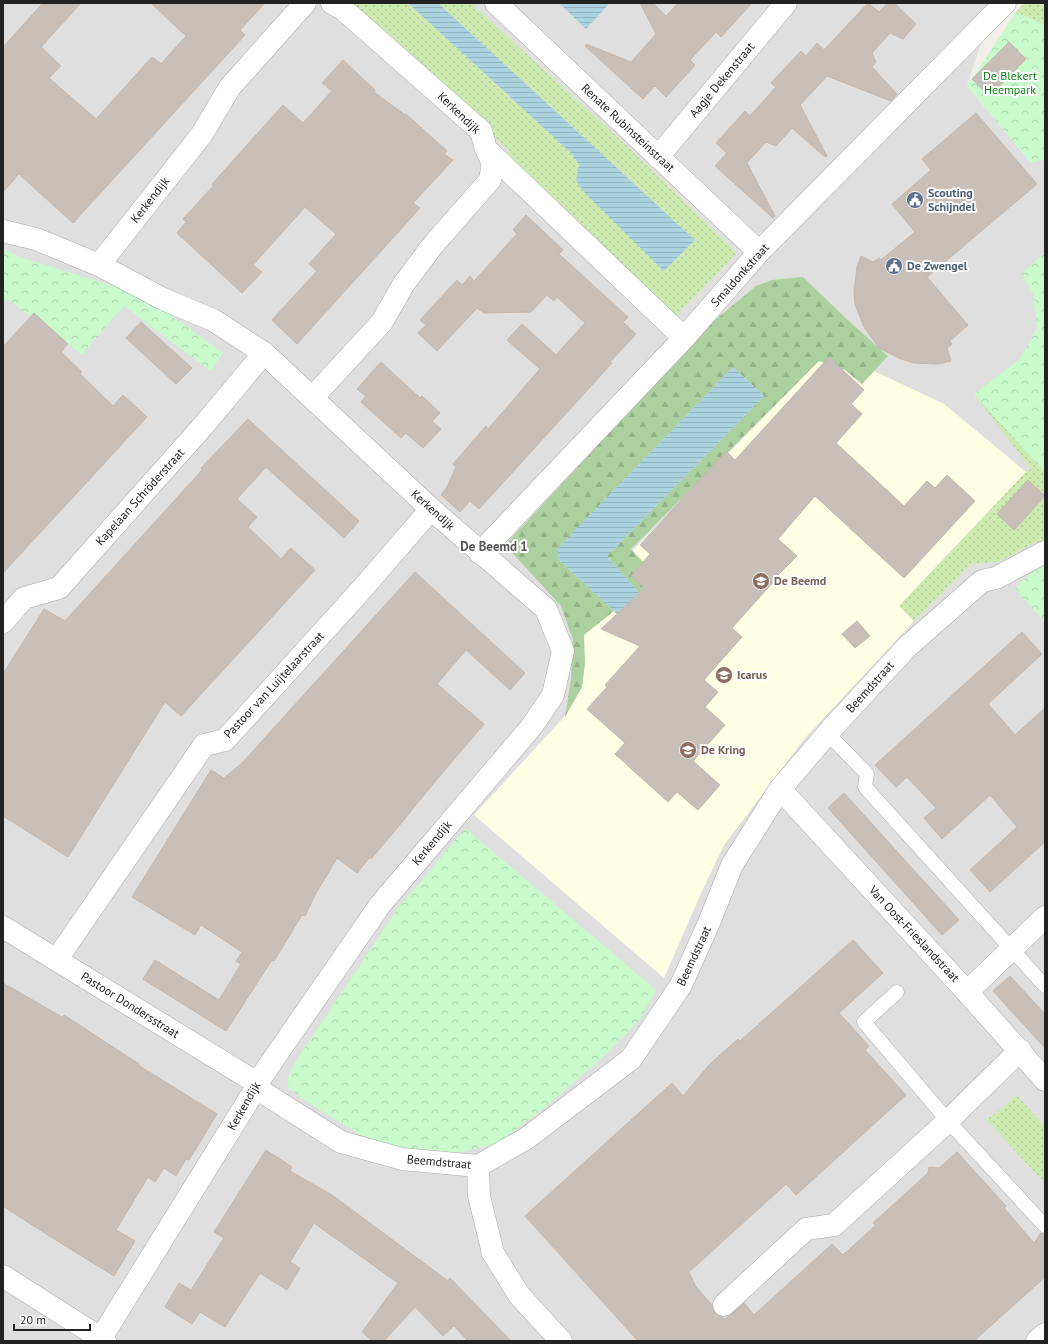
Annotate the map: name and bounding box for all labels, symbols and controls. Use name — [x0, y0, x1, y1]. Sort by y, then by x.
street label: Aagje Dekenstraat — [686, 39, 757, 120]
park label: De Blekert Heempark — [983, 68, 1037, 97]
street label: Renate Rubinsteinstraat — [579, 80, 678, 175]
street label: Kerkendijk — [435, 89, 484, 137]
street label: Kerkendijk — [127, 174, 172, 226]
place label: Scouting Schijndel — [928, 185, 976, 214]
public building icon: Scouting Schijndel — [905, 190, 925, 210]
street label: Smaldonkstraat — [707, 240, 772, 309]
public building icon: De Zwengel — [884, 256, 904, 276]
place label: De Zwengel — [907, 258, 968, 273]
street label: Kapelaan Schröderstraat — [92, 445, 187, 548]
street label: Kerkendijk — [408, 486, 459, 533]
district label: De Beemd 1 — [460, 538, 528, 555]
school or university icon: De Beemd — [751, 571, 771, 591]
place label: De Beemd — [774, 573, 826, 588]
street label: Pastoor van Luijtelaarstraat — [220, 628, 327, 741]
street label: Beemdstraat — [842, 658, 897, 716]
school or university icon: Icarus — [714, 665, 734, 685]
place label: Icarus — [737, 667, 767, 682]
school or university icon: De Kring — [678, 740, 698, 760]
place label: De Kring — [701, 742, 746, 757]
street label: Kerkendijk — [409, 817, 455, 868]
street label: Van Oost-Frieslandstraat — [865, 882, 963, 985]
street label: Beemdstraat — [673, 923, 714, 988]
street label: Pastoor Dondersstraat — [78, 968, 182, 1041]
street label: Kerkendijk — [224, 1078, 264, 1133]
street label: Beemdstraat — [406, 1151, 472, 1172]
scale bar — [14, 1306, 90, 1332]
text: 20 m — [20, 1312, 46, 1327]

